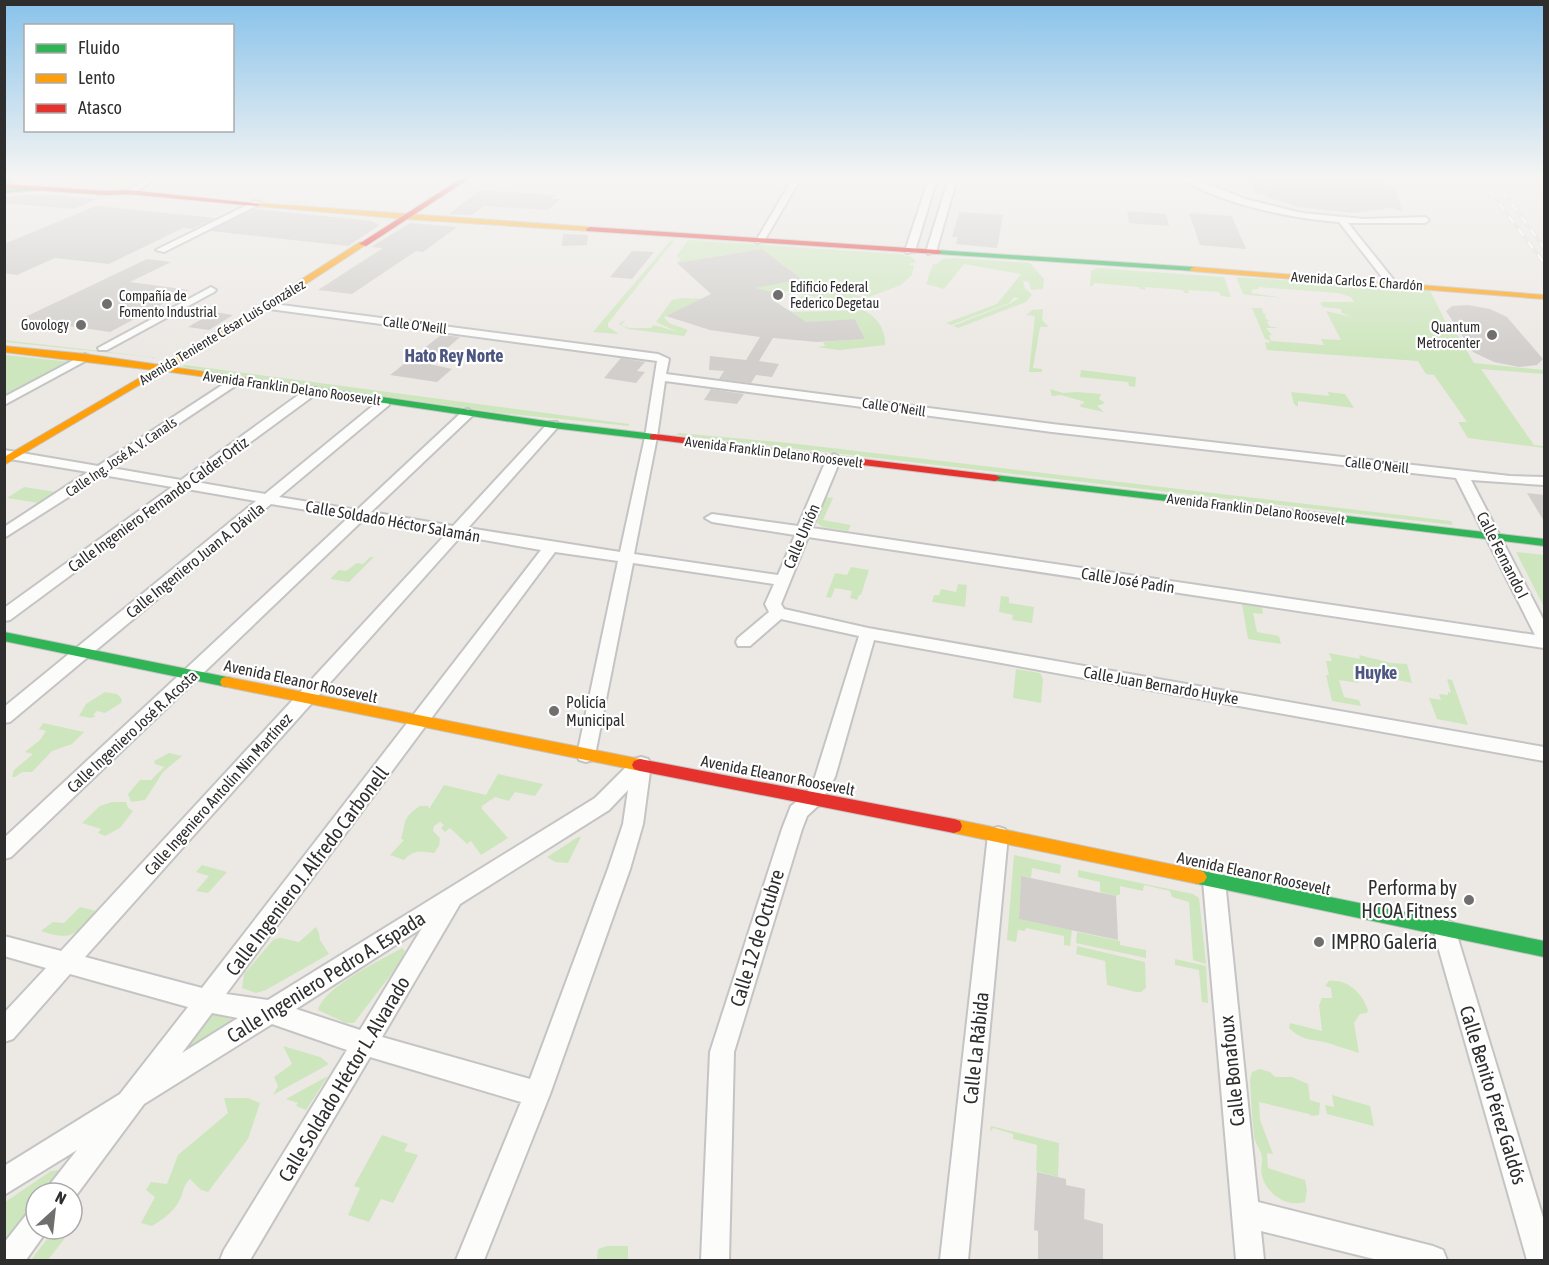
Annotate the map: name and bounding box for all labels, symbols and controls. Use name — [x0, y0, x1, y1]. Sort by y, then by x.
legend — [24, 24, 234, 132]
text: Fluido — [78, 37, 120, 58]
text: Lento — [78, 67, 115, 88]
text: Atasco — [78, 97, 122, 118]
street label: Avenida Carlos E. Chardón — [1291, 268, 1423, 294]
street label: Avenida Teniente César Luis González — [136, 276, 308, 388]
place label: Edificio Federal Federico Degetau — [790, 279, 879, 311]
place label: Compañía de Fomento Industrial — [119, 288, 217, 320]
marker: Edificio Federal Federico Degetau — [771, 288, 785, 302]
marker: Compañía de Fomento Industrial — [100, 297, 114, 311]
street label: Calle O'Neill — [382, 313, 448, 337]
place label: Govology — [21, 317, 69, 333]
marker: Govology — [74, 318, 88, 332]
place label: Quantum Metrocenter — [1417, 319, 1481, 351]
marker: Quantum Metrocenter — [1485, 328, 1499, 342]
district label: Hato Rey Norte — [404, 345, 504, 366]
street label: Avenida Franklin Delano Roosevelt — [202, 368, 382, 408]
street label: Calle O'Neill — [861, 395, 927, 419]
street label: Calle Ing. José A. V. Canals — [63, 414, 179, 500]
street label: Calle Ingeniero Fernando Calder Ortiz — [65, 433, 252, 576]
street label: Avenida Franklin Delano Roosevelt — [684, 433, 864, 471]
street label: Calle O'Neill — [1344, 454, 1410, 476]
street label: Avenida Franklin Delano Roosevelt — [1166, 490, 1346, 528]
street label: Calle Soldado Héctor Salamán — [304, 497, 482, 545]
street label: Calle Ingeniero Juan A. Dávila — [122, 499, 268, 622]
street label: Calle Unión — [779, 501, 823, 571]
street label: Calle Fernando I — [1473, 509, 1533, 601]
street label: Calle José Padín — [1080, 564, 1176, 596]
street label: Avenida Eleanor Roosevelt — [223, 656, 380, 706]
district label: Huyke — [1355, 662, 1397, 683]
street label: Calle Juan Bernardo Huyke — [1082, 663, 1240, 708]
street label: Calle Ingeniero José R. Acosta — [63, 666, 201, 797]
place label: Policía Municipal — [566, 693, 626, 730]
marker: Policía Municipal — [547, 704, 561, 718]
street label: Calle Ingeniero Antolín Nin Martínez — [141, 709, 296, 879]
street label: Avenida Eleanor Roosevelt — [700, 751, 857, 799]
street label: Calle Ingeniero J. Alfredo Carbonell — [220, 761, 393, 980]
street label: Avenida Eleanor Roosevelt — [1176, 848, 1333, 898]
street label: Calle 12 de Octubre — [725, 866, 788, 1009]
place label: Performa by HCOA Fitness — [1361, 876, 1457, 922]
marker: Performa by HCOA Fitness — [1462, 893, 1476, 907]
street label: Calle Ingeniero Pedro A. Espada — [222, 906, 429, 1047]
place label: IMPRO Galería — [1331, 930, 1437, 953]
marker: IMPRO Galería — [1312, 935, 1326, 949]
street label: Calle Soldado Héctor L. Alvarado — [273, 972, 414, 1186]
street label: Calle La Rábida — [958, 991, 993, 1105]
street label: Calle Benito Pérez Galdós — [1455, 1003, 1532, 1187]
street label: Calle Bonafoux — [1214, 1015, 1249, 1127]
north arrow — [24, 1181, 84, 1241]
text: N — [53, 1187, 69, 1208]

